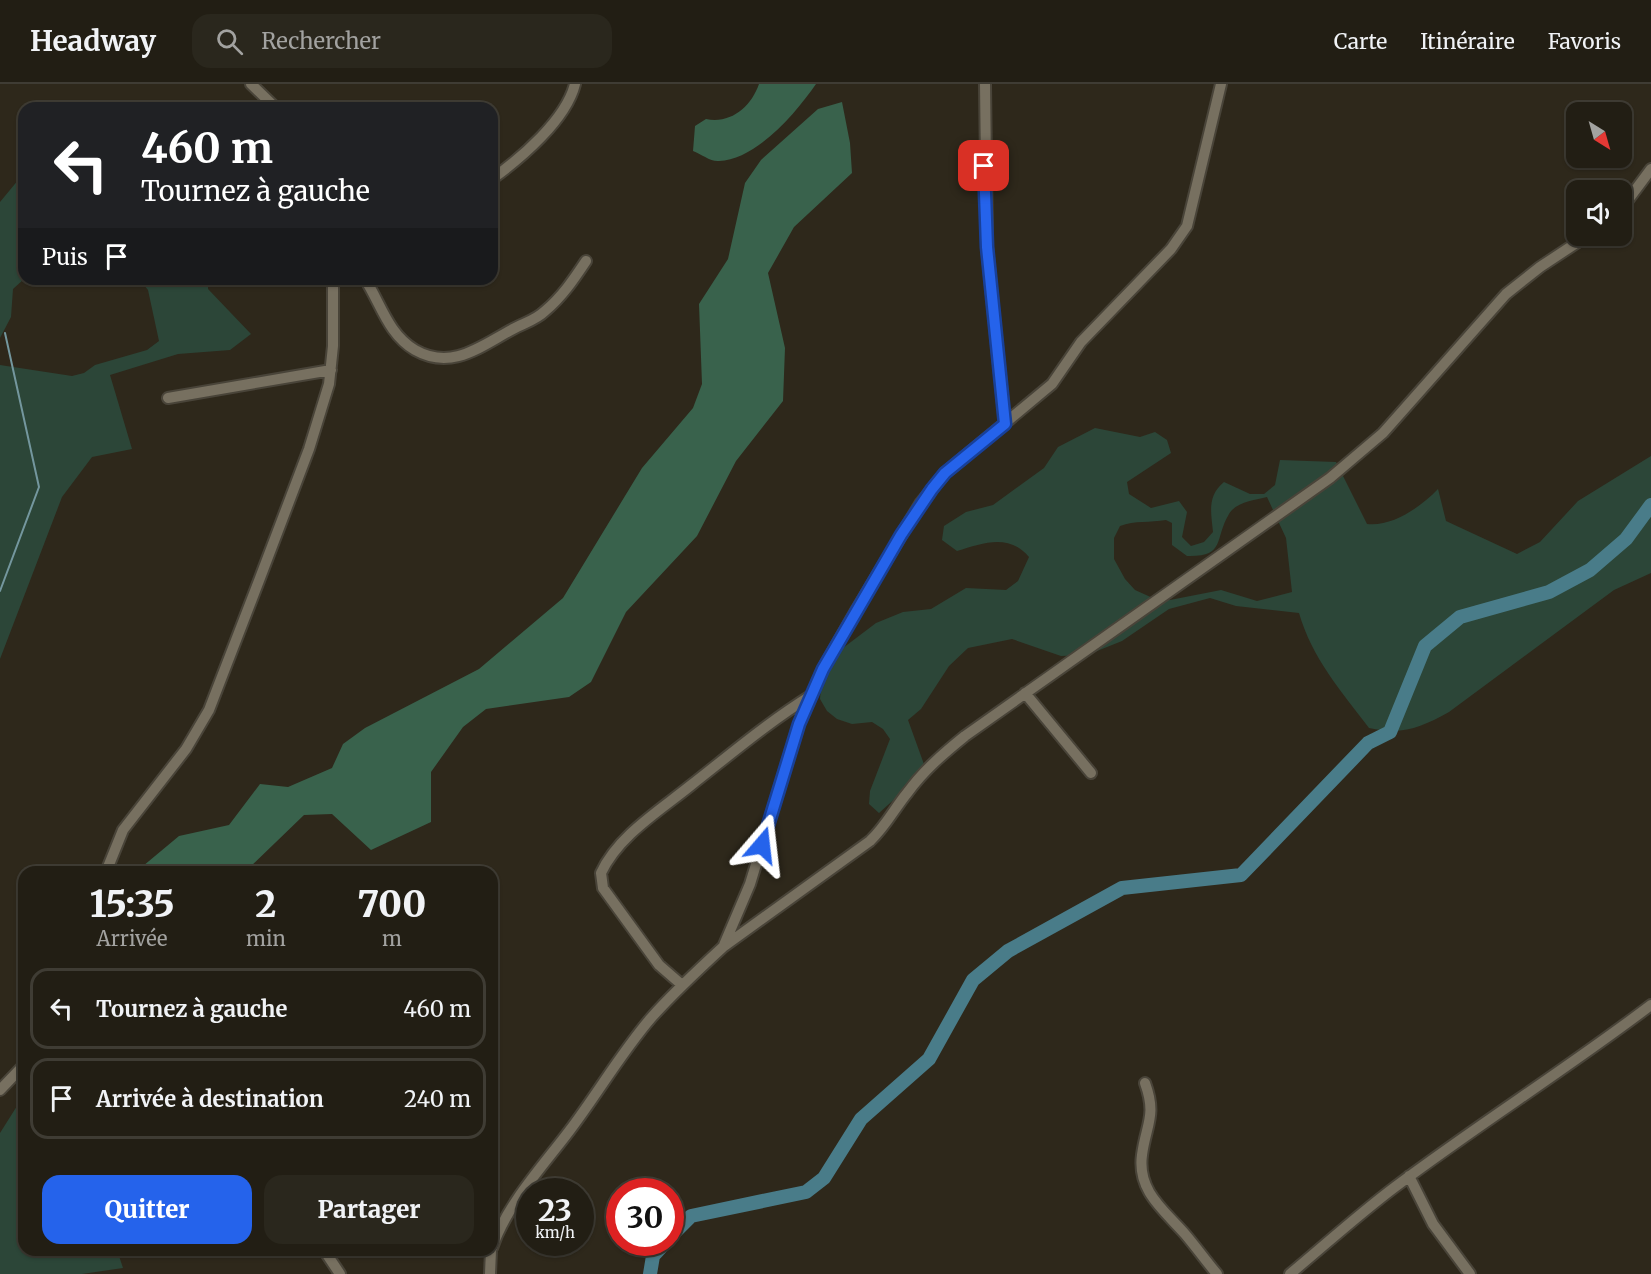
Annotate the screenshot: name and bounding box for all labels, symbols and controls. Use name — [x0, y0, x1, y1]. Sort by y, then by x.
search box — [192, 14, 612, 68]
text: Headway — [30, 23, 156, 59]
icon: search — [213, 25, 246, 58]
text: Rechercher — [261, 27, 381, 55]
text: Carte — [1334, 28, 1387, 55]
text: Itinéraire — [1420, 28, 1515, 55]
text: Favoris — [1548, 28, 1621, 55]
north arrow — [1566, 102, 1632, 168]
map controls — [1566, 102, 1632, 246]
text: 460 m — [141, 122, 273, 174]
icon: left — [42, 126, 120, 204]
pin — [958, 140, 1009, 191]
icon: arrive — [967, 149, 1000, 182]
text: Tournez à gauche — [141, 174, 370, 208]
button: sound — [1566, 180, 1632, 246]
icon: arrive — [100, 240, 133, 273]
text: Puis — [42, 243, 88, 271]
position arrow — [730, 813, 794, 877]
text: 15:35 — [90, 882, 174, 927]
text: 2 — [255, 882, 276, 927]
text: 700 — [357, 882, 426, 927]
text: Arrivée — [97, 926, 168, 951]
text: min — [246, 926, 286, 951]
text: m — [382, 926, 402, 951]
icon: left — [45, 992, 78, 1025]
text: Tournez à gauche — [96, 995, 287, 1023]
text: 460 m — [403, 995, 471, 1023]
icon: arrive — [45, 1082, 78, 1115]
text: Arrivée à destination — [96, 1085, 324, 1113]
text: 240 m — [404, 1085, 471, 1113]
button: Quitter — [42, 1175, 252, 1244]
button: Partager — [264, 1175, 474, 1244]
speed limit sign: 30 — [606, 1178, 684, 1256]
text: 23 — [538, 1191, 572, 1229]
text: km/h — [535, 1223, 575, 1242]

